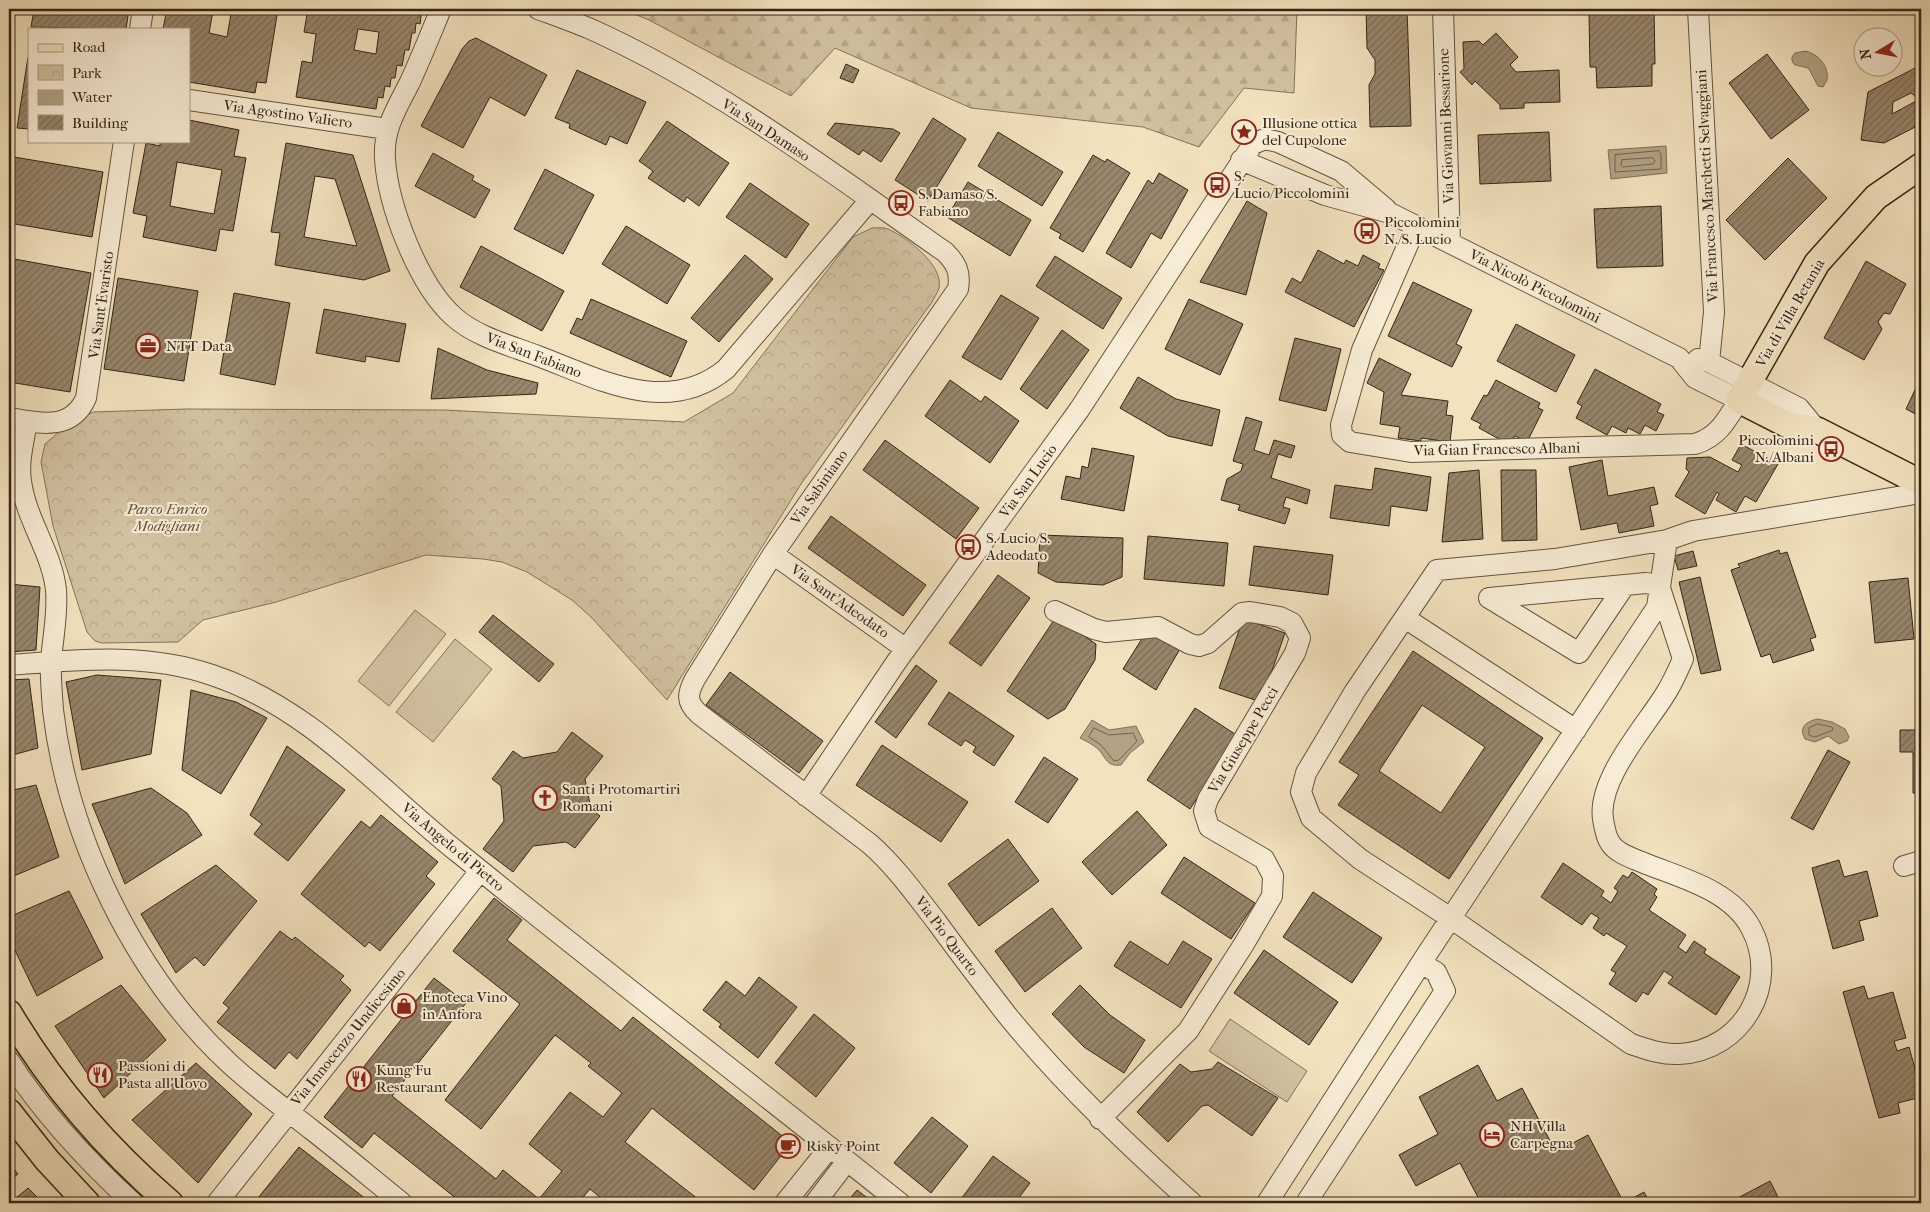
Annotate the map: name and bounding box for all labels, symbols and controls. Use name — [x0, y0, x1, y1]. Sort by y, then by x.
legend — [28, 28, 190, 142]
north arrow — [1852, 28, 1902, 78]
text: Road — [72, 38, 106, 56]
street label: Via Giovanni Bessarione — [1434, 47, 1458, 205]
text: N — [1856, 47, 1875, 61]
text: Park — [72, 64, 102, 82]
street label: Via Francesco Marchetti Selvaggiani — [1692, 69, 1722, 304]
text: Water — [71, 88, 112, 106]
street label: Via San Damaso — [718, 94, 814, 165]
street label: Via Agostino Valiero — [221, 96, 354, 132]
text: Building — [72, 114, 129, 132]
place label: Illusione ottica del Cupolone — [1262, 114, 1358, 149]
place icon: Illusione ottica del Cupolone — [1231, 119, 1257, 145]
place label: S. Lucio/Piccolomini — [1234, 167, 1350, 202]
bus stop icon: S. Lucio/Piccolomini — [1204, 172, 1230, 198]
place label: S. Damaso/S. Fabiano — [918, 185, 997, 220]
bus stop icon: S. Damaso/S. Fabiano — [888, 190, 914, 216]
place label: Piccolomini N./S. Lucio — [1384, 213, 1460, 248]
bus stop icon: Piccolomini N./S. Lucio — [1354, 218, 1380, 244]
street label: Via Nicolò Piccolomini — [1466, 245, 1604, 327]
street label: Via Sant'Evaristo — [84, 250, 118, 361]
street label: Via di Villa Betania — [1751, 255, 1829, 371]
street label: Via San Fabiano — [483, 328, 585, 382]
office icon: NTT Data — [135, 333, 161, 359]
place label: NTT Data — [166, 337, 233, 355]
place label: Piccolomini N./Albani — [1738, 431, 1815, 466]
bus stop icon: Piccolomini N./Albani — [1818, 436, 1844, 462]
street label: Via Gian Francesco Albani — [1412, 439, 1581, 459]
street label: Via San Lucio — [995, 440, 1061, 522]
street label: Via Sabiniano — [786, 446, 852, 529]
park label: Parco Enrico Modigliani — [126, 500, 207, 535]
place label: S. Lucio/S. Adeodato — [985, 529, 1050, 564]
bus stop icon: S. Lucio/S. Adeodato — [955, 534, 981, 560]
street label: Via Sant'Adeodato — [786, 560, 893, 642]
street label: Via Giuseppe Pecci — [1204, 683, 1282, 798]
place label: Santi Protomartiri Romani — [562, 780, 681, 815]
church icon: Santi Protomartiri Romani — [532, 785, 558, 811]
street label: Via Angelo di Pietro — [397, 798, 508, 896]
street label: Via Pio Quarto — [911, 892, 983, 980]
street label: Via Innocenzo Undicesimo — [286, 964, 409, 1110]
place label: Enoteca Vino in Anfora — [422, 988, 508, 1023]
shop icon: Enoteca Vino in Anfora — [391, 993, 417, 1019]
place label: Passioni di Pasta all'Uovo — [118, 1057, 208, 1092]
place label: Kung Fu Restaurant — [376, 1061, 448, 1096]
restaurant icon: Passioni di Pasta all'Uovo — [87, 1062, 113, 1088]
restaurant icon: Kung Fu Restaurant — [346, 1066, 372, 1092]
place label: NH Villa Carpegna — [1510, 1117, 1574, 1152]
hotel icon: NH Villa Carpegna — [1479, 1122, 1505, 1148]
cafe icon: Risky Point — [775, 1133, 801, 1159]
place label: Risky Point — [806, 1137, 881, 1155]

